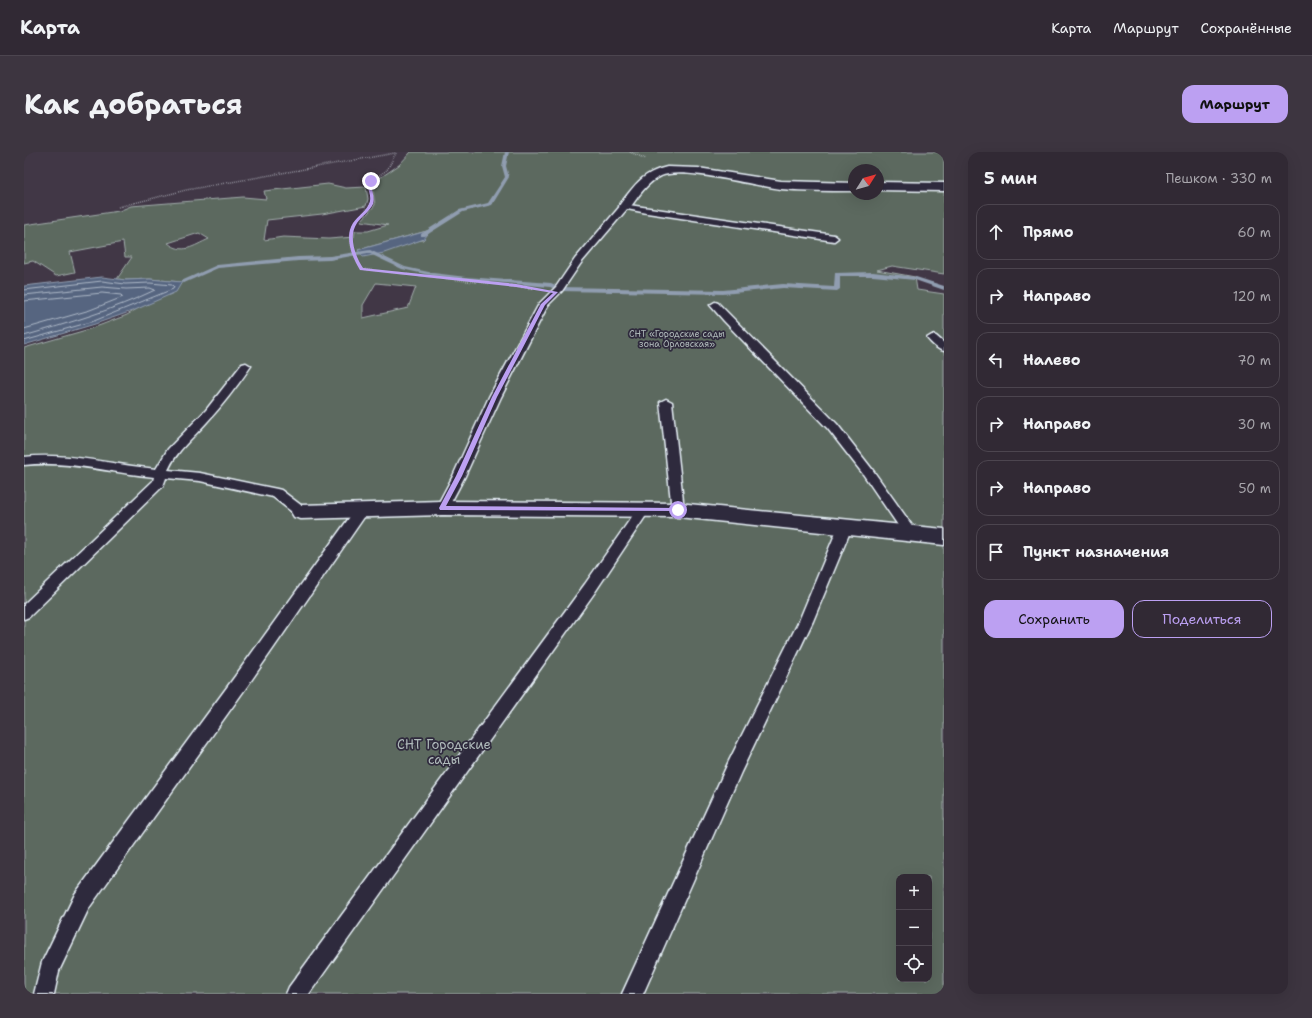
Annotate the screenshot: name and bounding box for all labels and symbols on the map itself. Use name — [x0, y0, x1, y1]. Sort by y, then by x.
north arrow — [848, 164, 884, 200]
route end — [362, 172, 380, 190]
park label: СНТ «Городские сады зона Орловская» — [629, 328, 725, 350]
route start — [669, 501, 687, 519]
park label: СНТ Городские сады — [397, 736, 491, 768]

